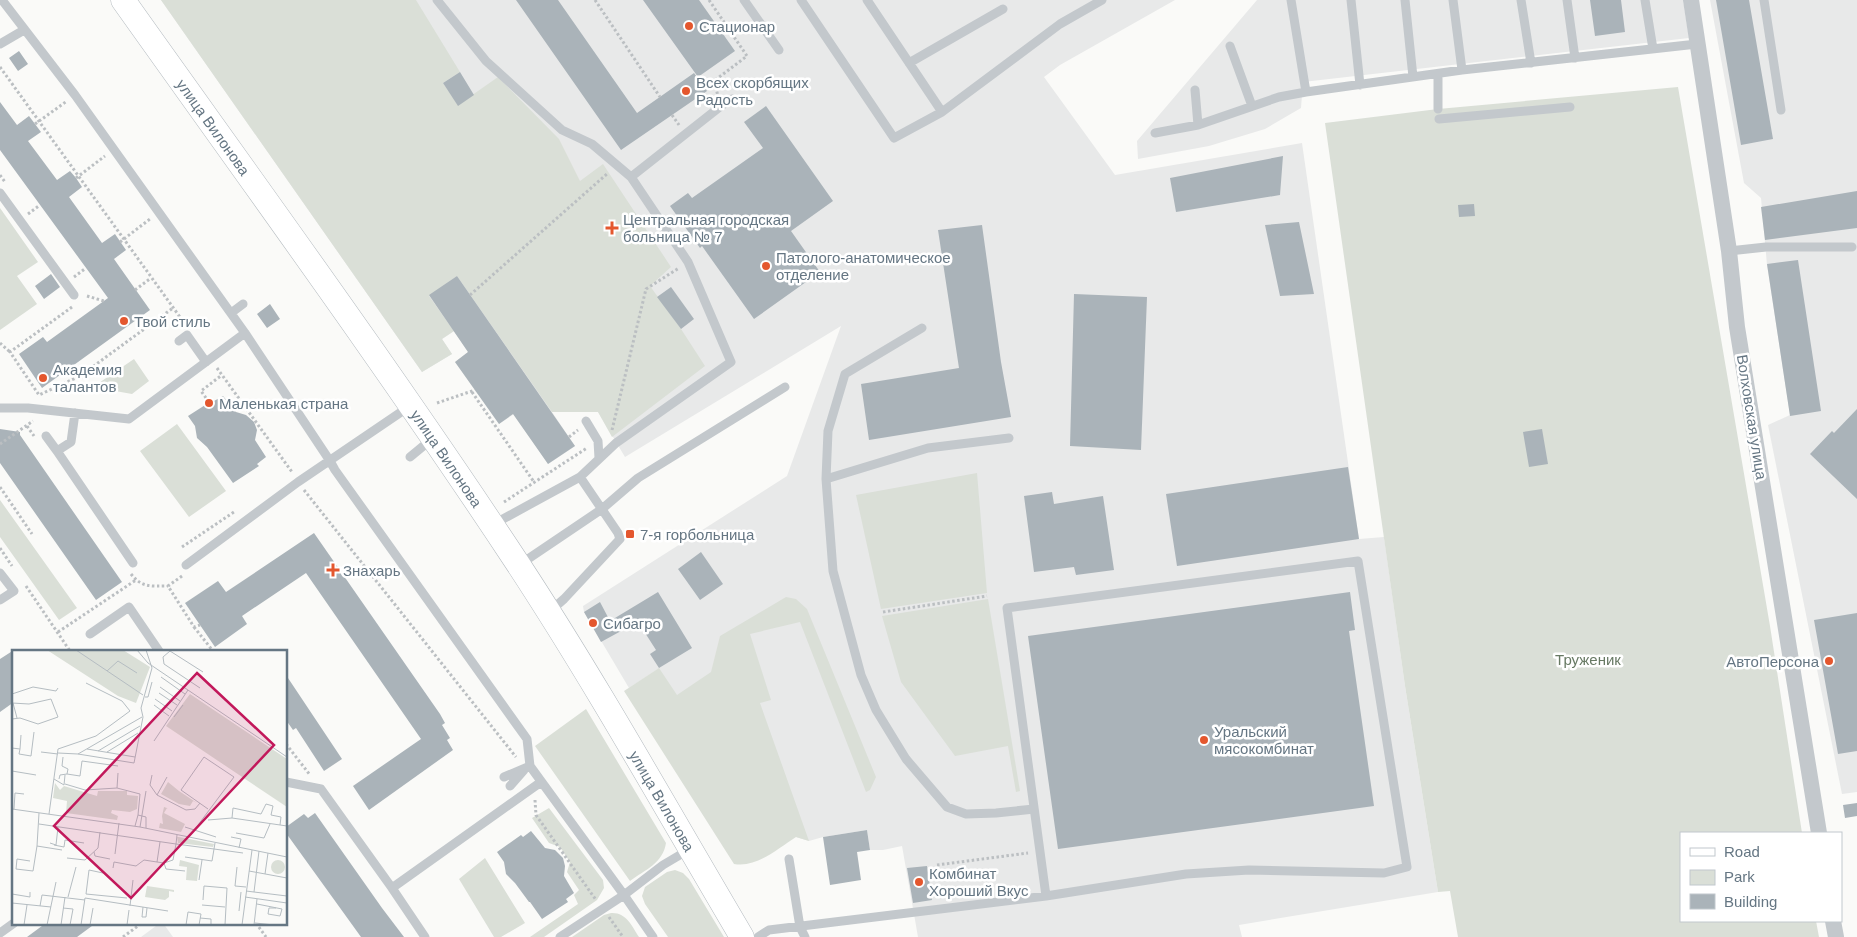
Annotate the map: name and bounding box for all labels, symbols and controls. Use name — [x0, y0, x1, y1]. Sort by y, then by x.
place label: Стационар — [699, 18, 775, 35]
marker: Стационар — [683, 20, 695, 32]
place label: Всех скорбящих Радость — [696, 74, 809, 108]
street label: улица Вилонова — [174, 76, 254, 179]
marker: Всех скорбящих Радость — [680, 85, 692, 97]
place label: Центральная городская больница № 7 — [623, 211, 789, 245]
marker: Центральная городская больница № 7 — [605, 221, 619, 235]
place label: Патолого-анатомическое отделение — [776, 249, 951, 283]
marker: Патолого-анатомическое отделение — [760, 260, 772, 272]
place label: Твой стиль — [134, 313, 211, 330]
marker: Твой стиль — [118, 315, 130, 327]
street label: Волховская улица — [1734, 353, 1770, 481]
place label: Академия талантов — [53, 361, 122, 395]
marker: Академия талантов — [37, 372, 49, 384]
place label: Маленькая страна — [219, 395, 349, 412]
marker: Маленькая страна — [203, 397, 215, 409]
street label: улица Вилонова — [408, 406, 486, 511]
place label: 7-я горбольница — [640, 526, 755, 543]
marker: 7-я горбольница — [624, 528, 636, 540]
place label: Знахарь — [343, 562, 401, 579]
marker: Знахарь — [327, 564, 339, 576]
place label: Сибагро — [603, 615, 661, 632]
marker: Сибагро — [587, 617, 599, 629]
inset map — [12, 650, 288, 924]
park label: Труженик — [1555, 651, 1621, 668]
place label: АвтоПерсона — [1726, 653, 1820, 670]
marker: АвтоПерсона — [1823, 655, 1835, 667]
place label: Уральский мясокомбинат — [1214, 723, 1314, 757]
marker: Уральский мясокомбинат — [1198, 734, 1210, 746]
street label: улица Вилонова — [626, 747, 699, 855]
legend — [1680, 832, 1842, 922]
text: Road — [1724, 843, 1760, 860]
place label: Комбинат Хороший Вкус — [929, 865, 1029, 899]
text: Park — [1724, 868, 1755, 885]
marker: Комбинат Хороший Вкус — [913, 876, 925, 888]
text: Building — [1724, 893, 1777, 910]

